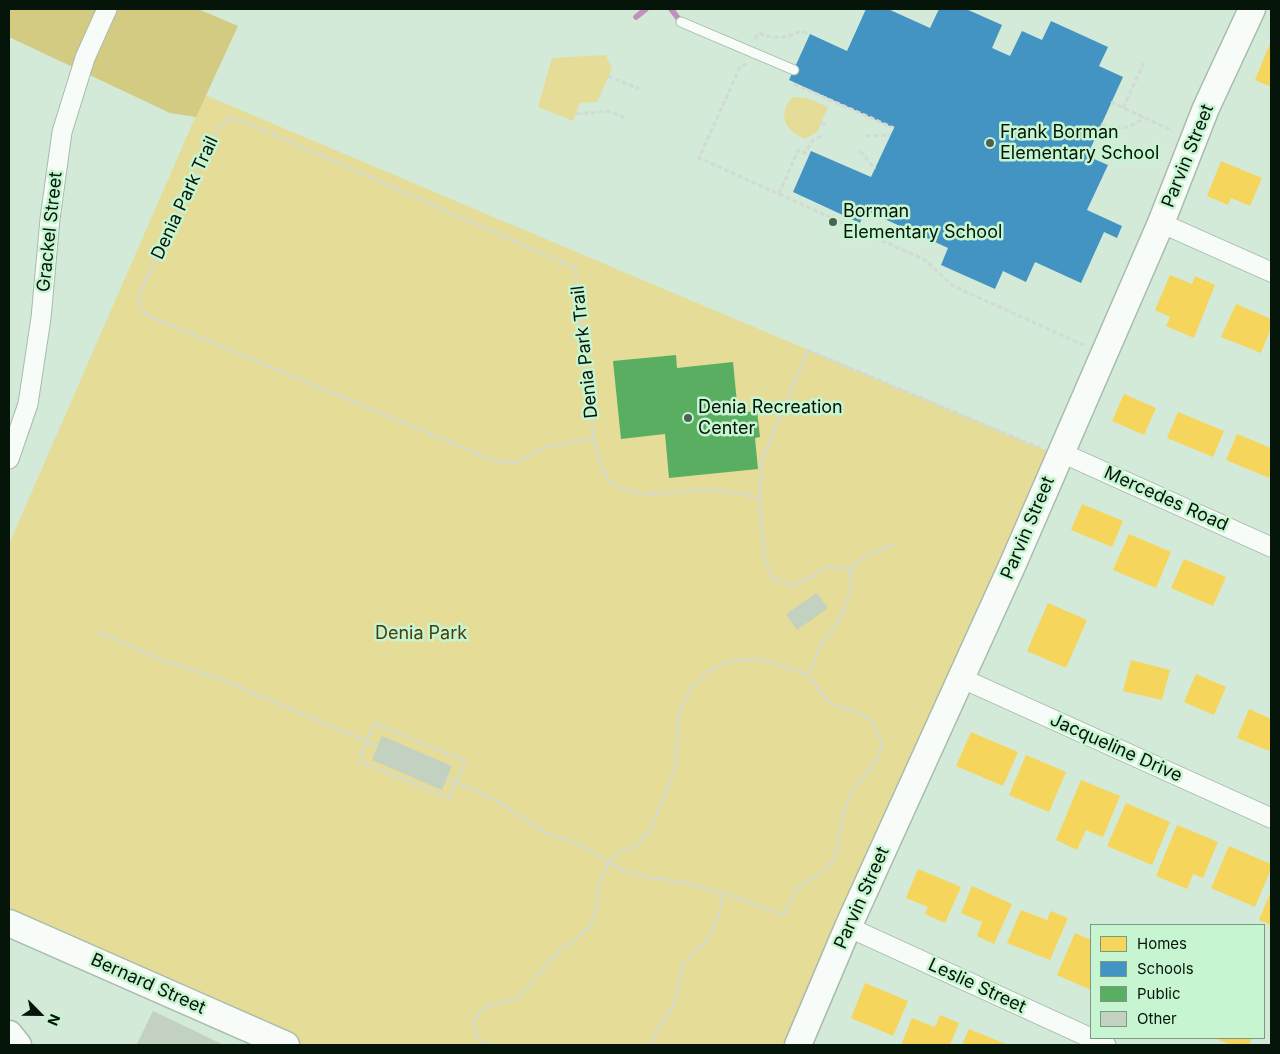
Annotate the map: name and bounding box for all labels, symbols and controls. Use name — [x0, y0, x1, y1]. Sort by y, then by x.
street label: Parvin Street — [1157, 101, 1219, 211]
place label: Frank Borman Elementary School — [1000, 122, 1159, 164]
street label: Denia Park Trail — [147, 133, 223, 263]
marker: Frank Borman Elementary School — [984, 137, 996, 149]
street label: Grackel Street — [33, 171, 67, 293]
place label: Borman Elementary School — [843, 201, 1002, 243]
marker: Borman Elementary School — [827, 216, 839, 228]
street label: Denia Park Trail — [567, 285, 603, 419]
place label: Denia Recreation Center — [698, 397, 843, 439]
marker: Denia Recreation Center — [682, 412, 694, 424]
street label: Mercedes Road — [1101, 462, 1231, 536]
street label: Parvin Street — [997, 473, 1059, 583]
park label: Denia Park — [375, 623, 467, 645]
street label: Jacqueline Drive — [1047, 709, 1185, 787]
street label: Parvin Street — [830, 844, 894, 952]
legend — [1090, 924, 1265, 1039]
text: Homes — [1137, 934, 1187, 953]
street label: Bernard Street — [87, 949, 209, 1019]
street label: Leslie Street — [925, 954, 1029, 1018]
text: Schools — [1137, 959, 1194, 978]
text: Public — [1137, 984, 1180, 1003]
north arrow — [15, 989, 65, 1039]
text: Other — [1137, 1009, 1177, 1028]
text: N — [44, 1012, 64, 1028]

